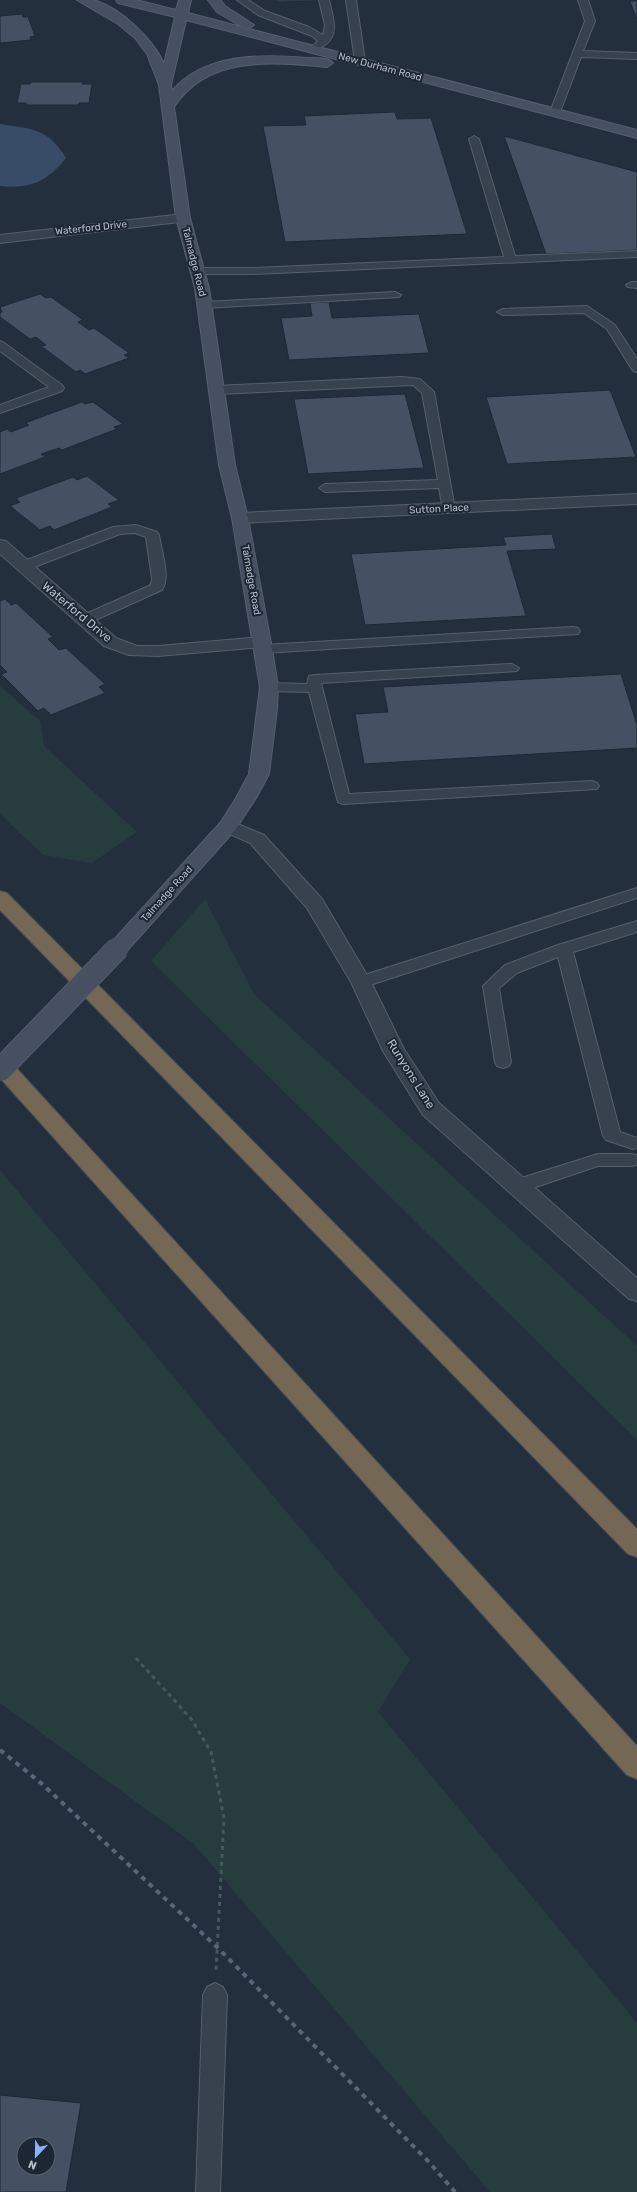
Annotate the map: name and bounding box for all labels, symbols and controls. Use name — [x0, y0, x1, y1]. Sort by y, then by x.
street label: New Durham Road — [337, 50, 423, 84]
street label: Waterford Drive — [54, 218, 128, 238]
street label: Talmadge Road — [180, 226, 208, 298]
street label: Sutton Place — [409, 501, 470, 517]
street label: Talmadge Road — [239, 544, 263, 616]
street label: Waterford Drive — [39, 579, 115, 645]
street label: Talmadge Road — [139, 864, 195, 924]
street label: Runyons Lane — [384, 1037, 438, 1112]
north arrow — [16, 2136, 56, 2176]
text: N — [26, 2157, 39, 2172]

